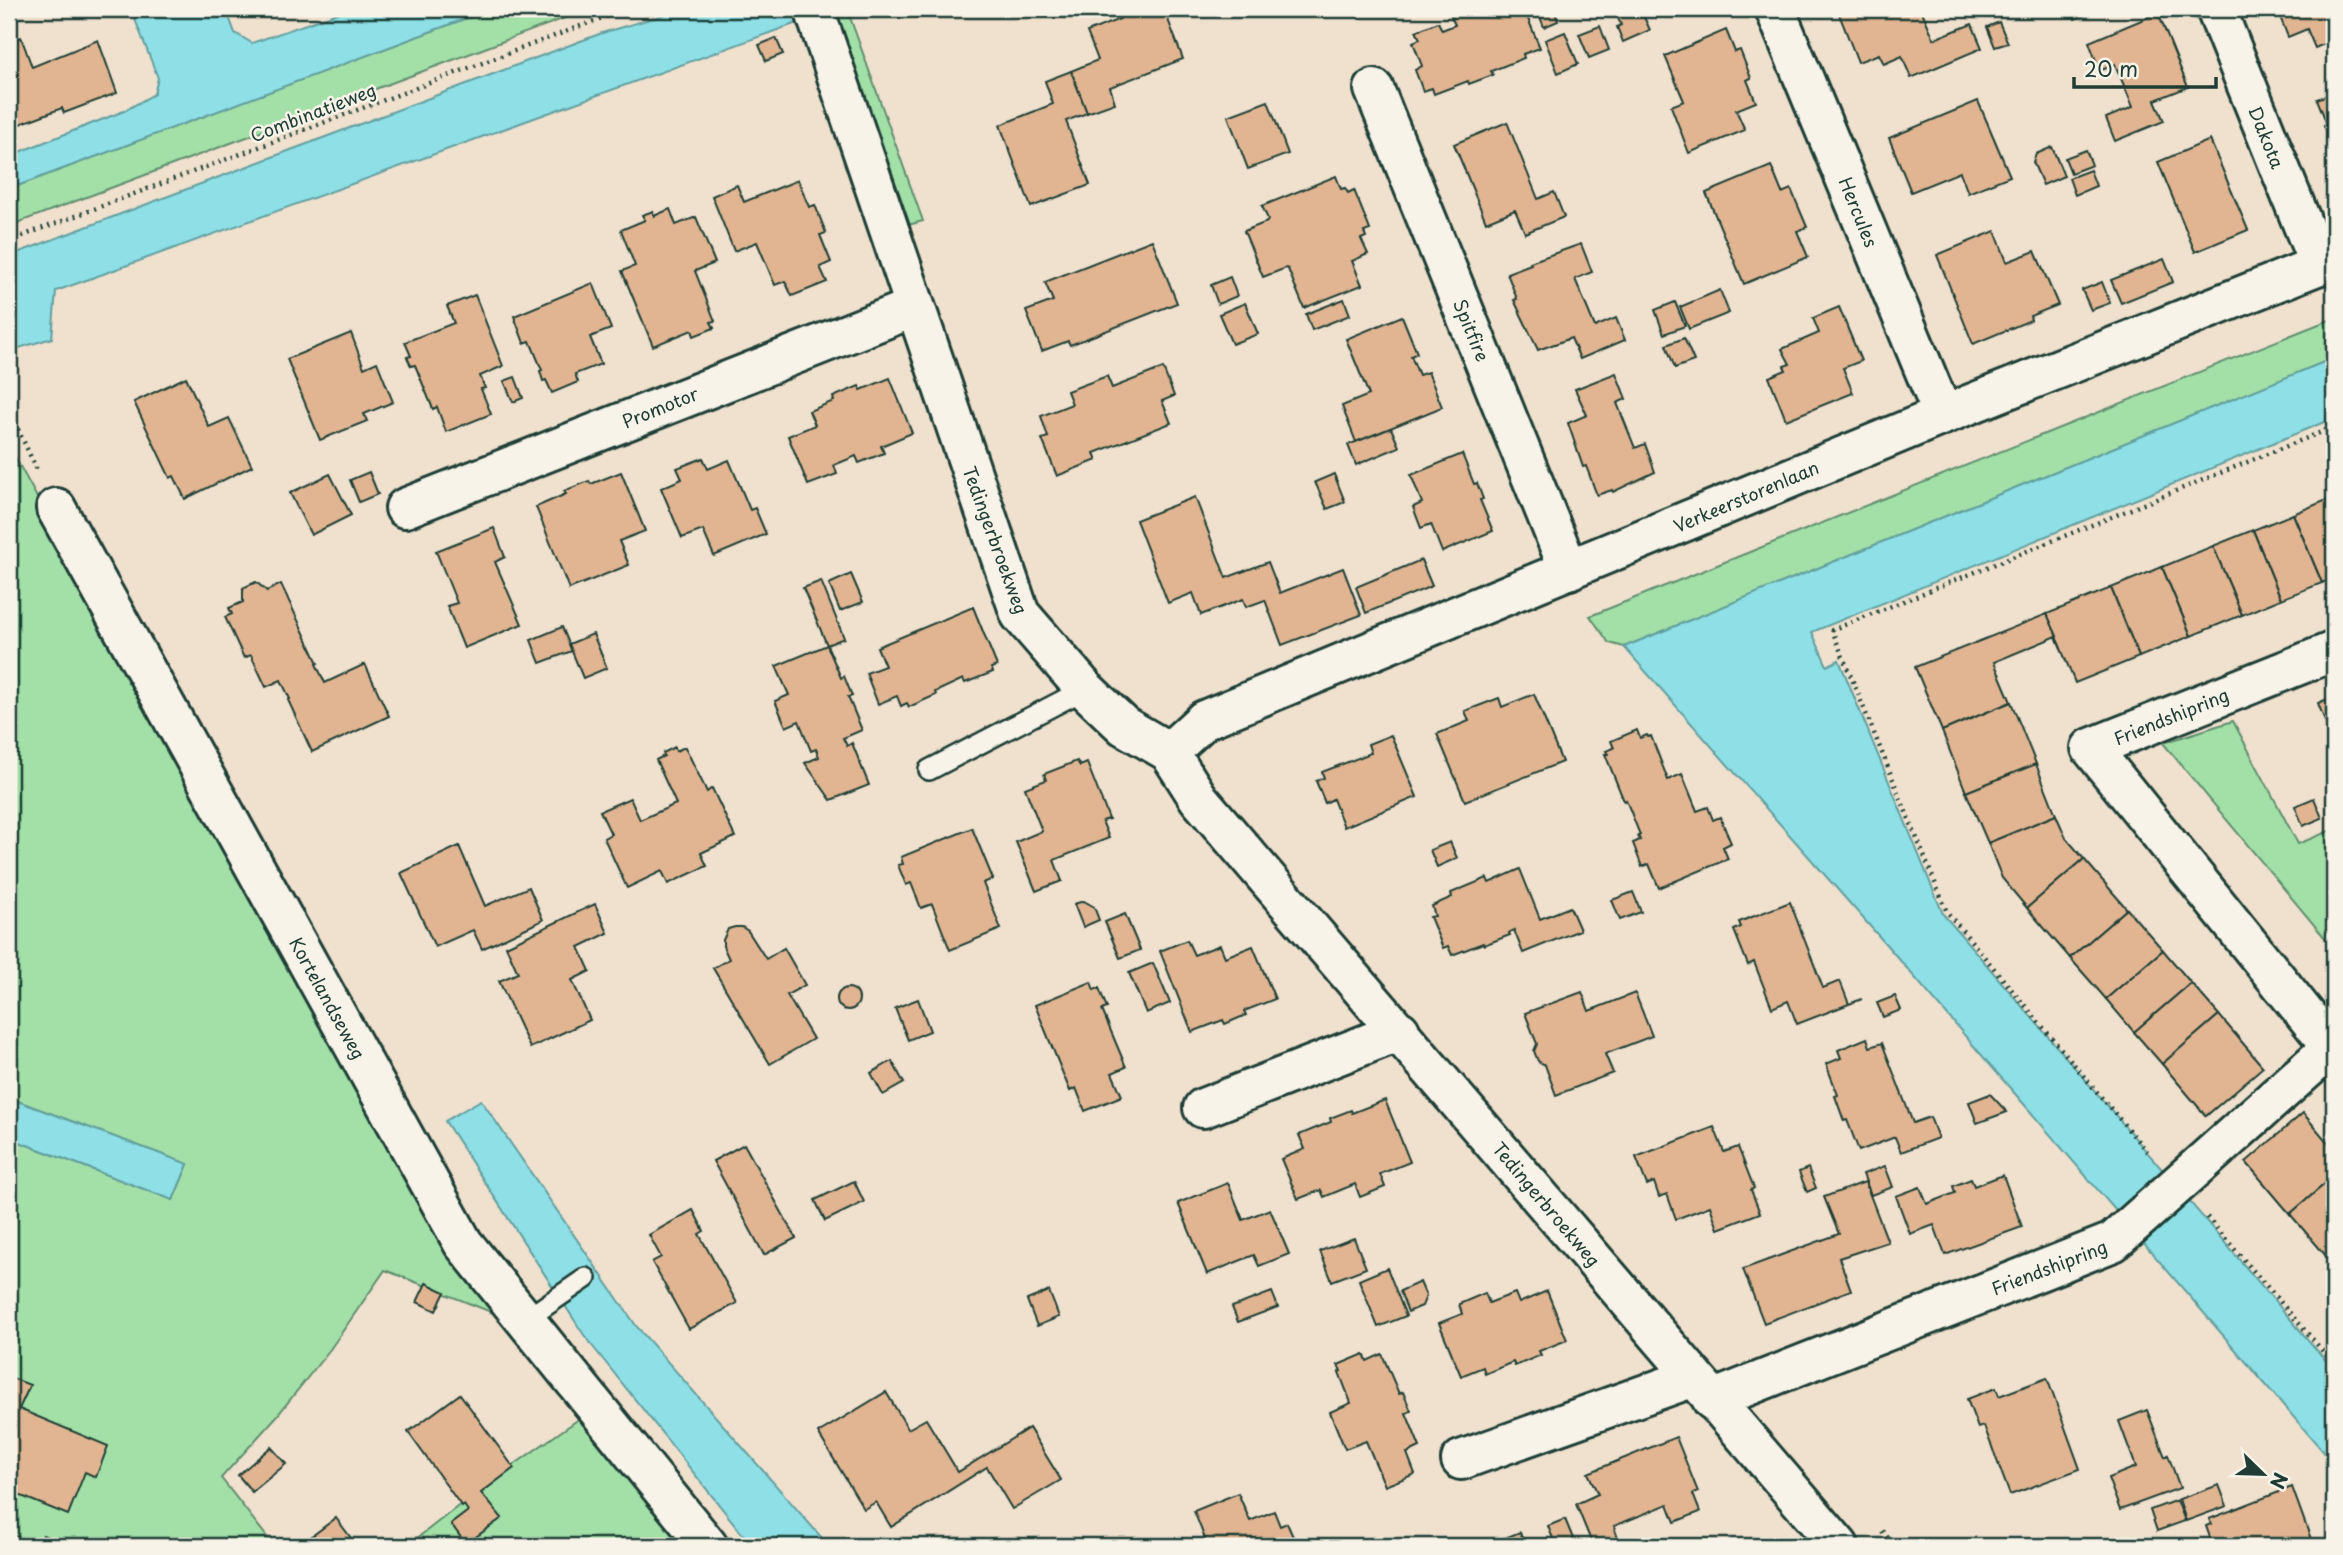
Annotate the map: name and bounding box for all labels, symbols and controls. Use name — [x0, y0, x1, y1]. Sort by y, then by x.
scale bar — [2074, 46, 2215, 90]
text: 20 m — [2084, 52, 2138, 84]
street label: Combinatieweg — [246, 76, 380, 148]
street label: Dakota — [2242, 102, 2292, 173]
street label: Hercules — [1833, 173, 1885, 251]
street label: Spitfire — [1447, 295, 1497, 365]
street label: Promotor — [618, 379, 703, 435]
street label: Verkeerstorenlaan — [1669, 453, 1823, 539]
street label: Tedingerbroekweg — [957, 462, 1035, 618]
street label: Friendshipring — [2109, 681, 2233, 751]
street label: Kortelandseweg — [283, 932, 373, 1064]
street label: Tedingerbroekweg — [1487, 1136, 1607, 1272]
street label: Friendshipring — [1987, 1233, 2111, 1301]
north arrow — [2228, 1440, 2298, 1510]
text: N — [2264, 1469, 2295, 1493]

